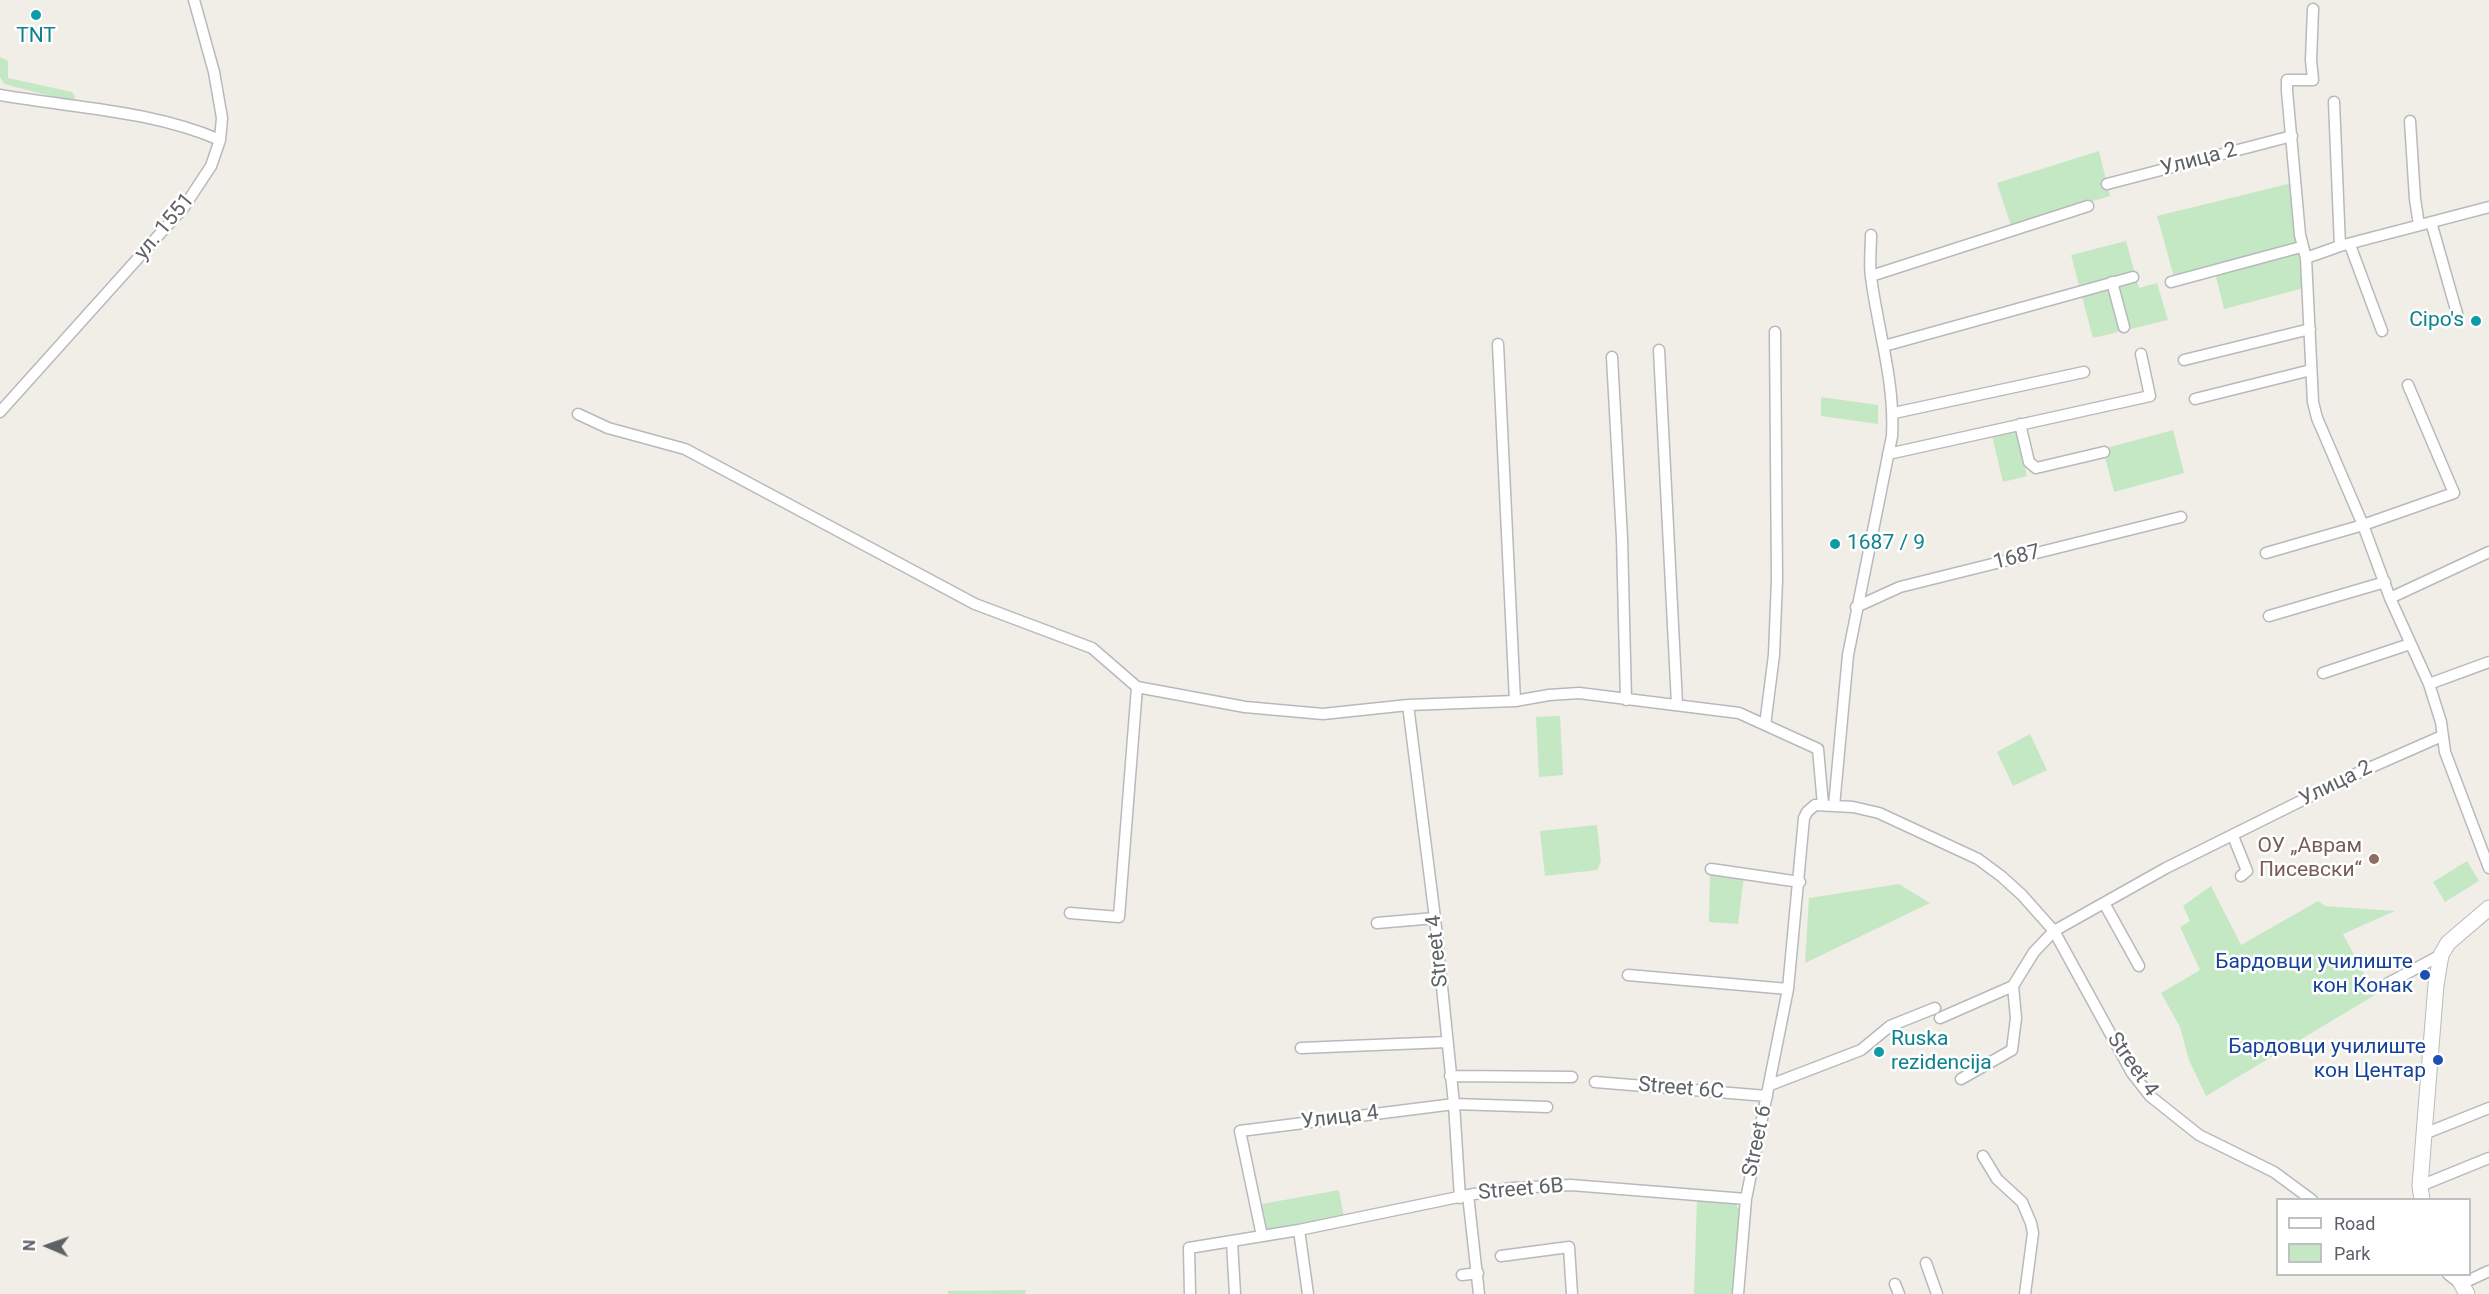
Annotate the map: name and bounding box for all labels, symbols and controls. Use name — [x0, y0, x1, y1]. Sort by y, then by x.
marker: TNT — [29, 8, 43, 22]
place label: TNT — [16, 24, 56, 50]
street label: Улица 2 — [2158, 138, 2240, 182]
street label: ул. 1551 — [130, 188, 200, 266]
place label: Cipo's — [2409, 308, 2464, 334]
marker: Cipo's — [2469, 314, 2483, 328]
place label: 1687 / 9 — [1847, 531, 1925, 557]
marker: 1687 / 9 — [1828, 537, 1842, 551]
street label: 1687 — [1991, 540, 2043, 576]
street label: Улица 2 — [2296, 756, 2376, 812]
place label: ОУ „Аврам Писевски“ — [2257, 834, 2362, 884]
marker: ОУ „Аврам Писевски“ — [2367, 852, 2381, 866]
street label: Street 4 — [1422, 914, 1454, 988]
place label: Бардовци училиште кон Конак — [2215, 950, 2413, 1000]
marker: Бардовци училиште кон Конак — [2418, 968, 2432, 982]
place label: Ruska rezidencija — [1891, 1027, 1992, 1077]
street label: Street 4 — [2101, 1028, 2163, 1102]
place label: Бардовци училиште кон Центар — [2228, 1035, 2426, 1085]
marker: Ruska rezidencija — [1872, 1045, 1886, 1059]
marker: Бардовци училиште кон Центар — [2431, 1053, 2445, 1067]
street label: Street 6C — [1637, 1073, 1725, 1105]
street label: Улица 4 — [1300, 1101, 1380, 1135]
street label: Street 6 — [1738, 1103, 1778, 1179]
street label: Street 6B — [1477, 1174, 1565, 1206]
legend — [2276, 1198, 2471, 1276]
text: Road — [2334, 1213, 2375, 1234]
north arrow — [18, 1216, 78, 1276]
text: N — [20, 1239, 39, 1251]
text: Park — [2334, 1243, 2370, 1264]

